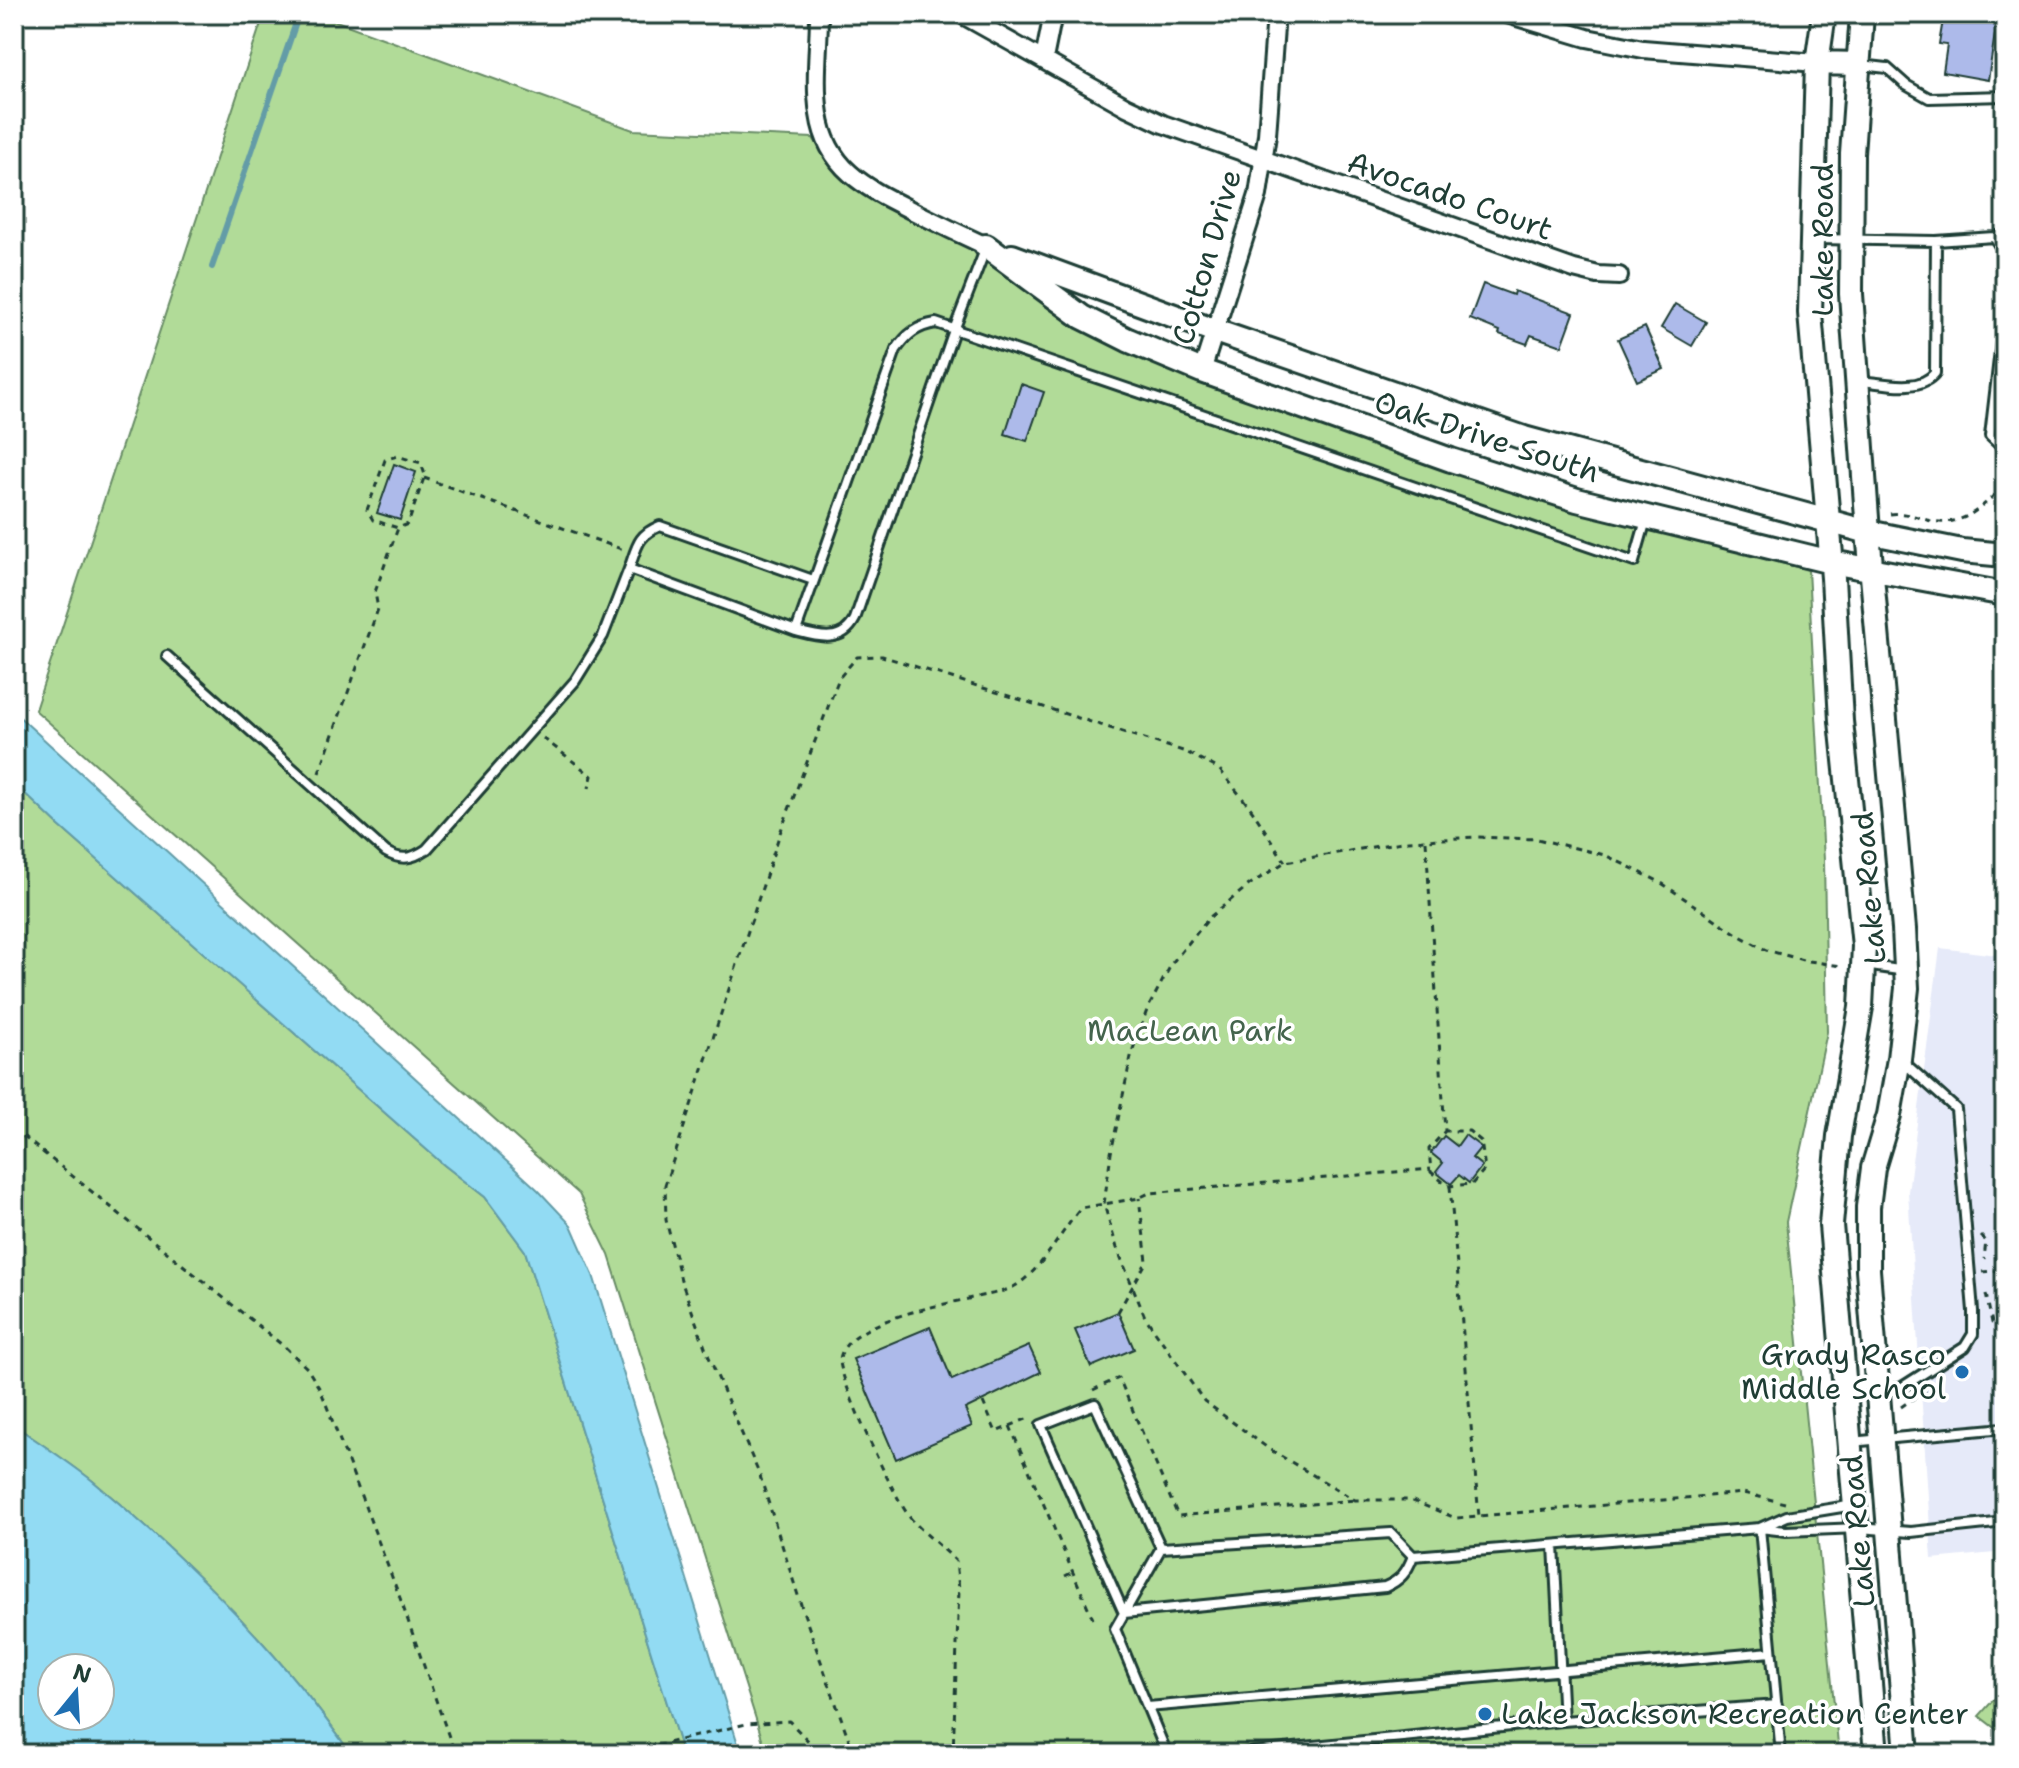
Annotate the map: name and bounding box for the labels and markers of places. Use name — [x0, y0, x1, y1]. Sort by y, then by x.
place label: Grady Rasco Middle School — [1741, 1334, 1946, 1409]
marker: Grady Rasco Middle School — [1953, 1363, 1971, 1381]
place label: Lake Jackson Recreation Center — [1501, 1693, 1969, 1734]
marker: Lake Jackson Recreation Center — [1476, 1705, 1494, 1723]

